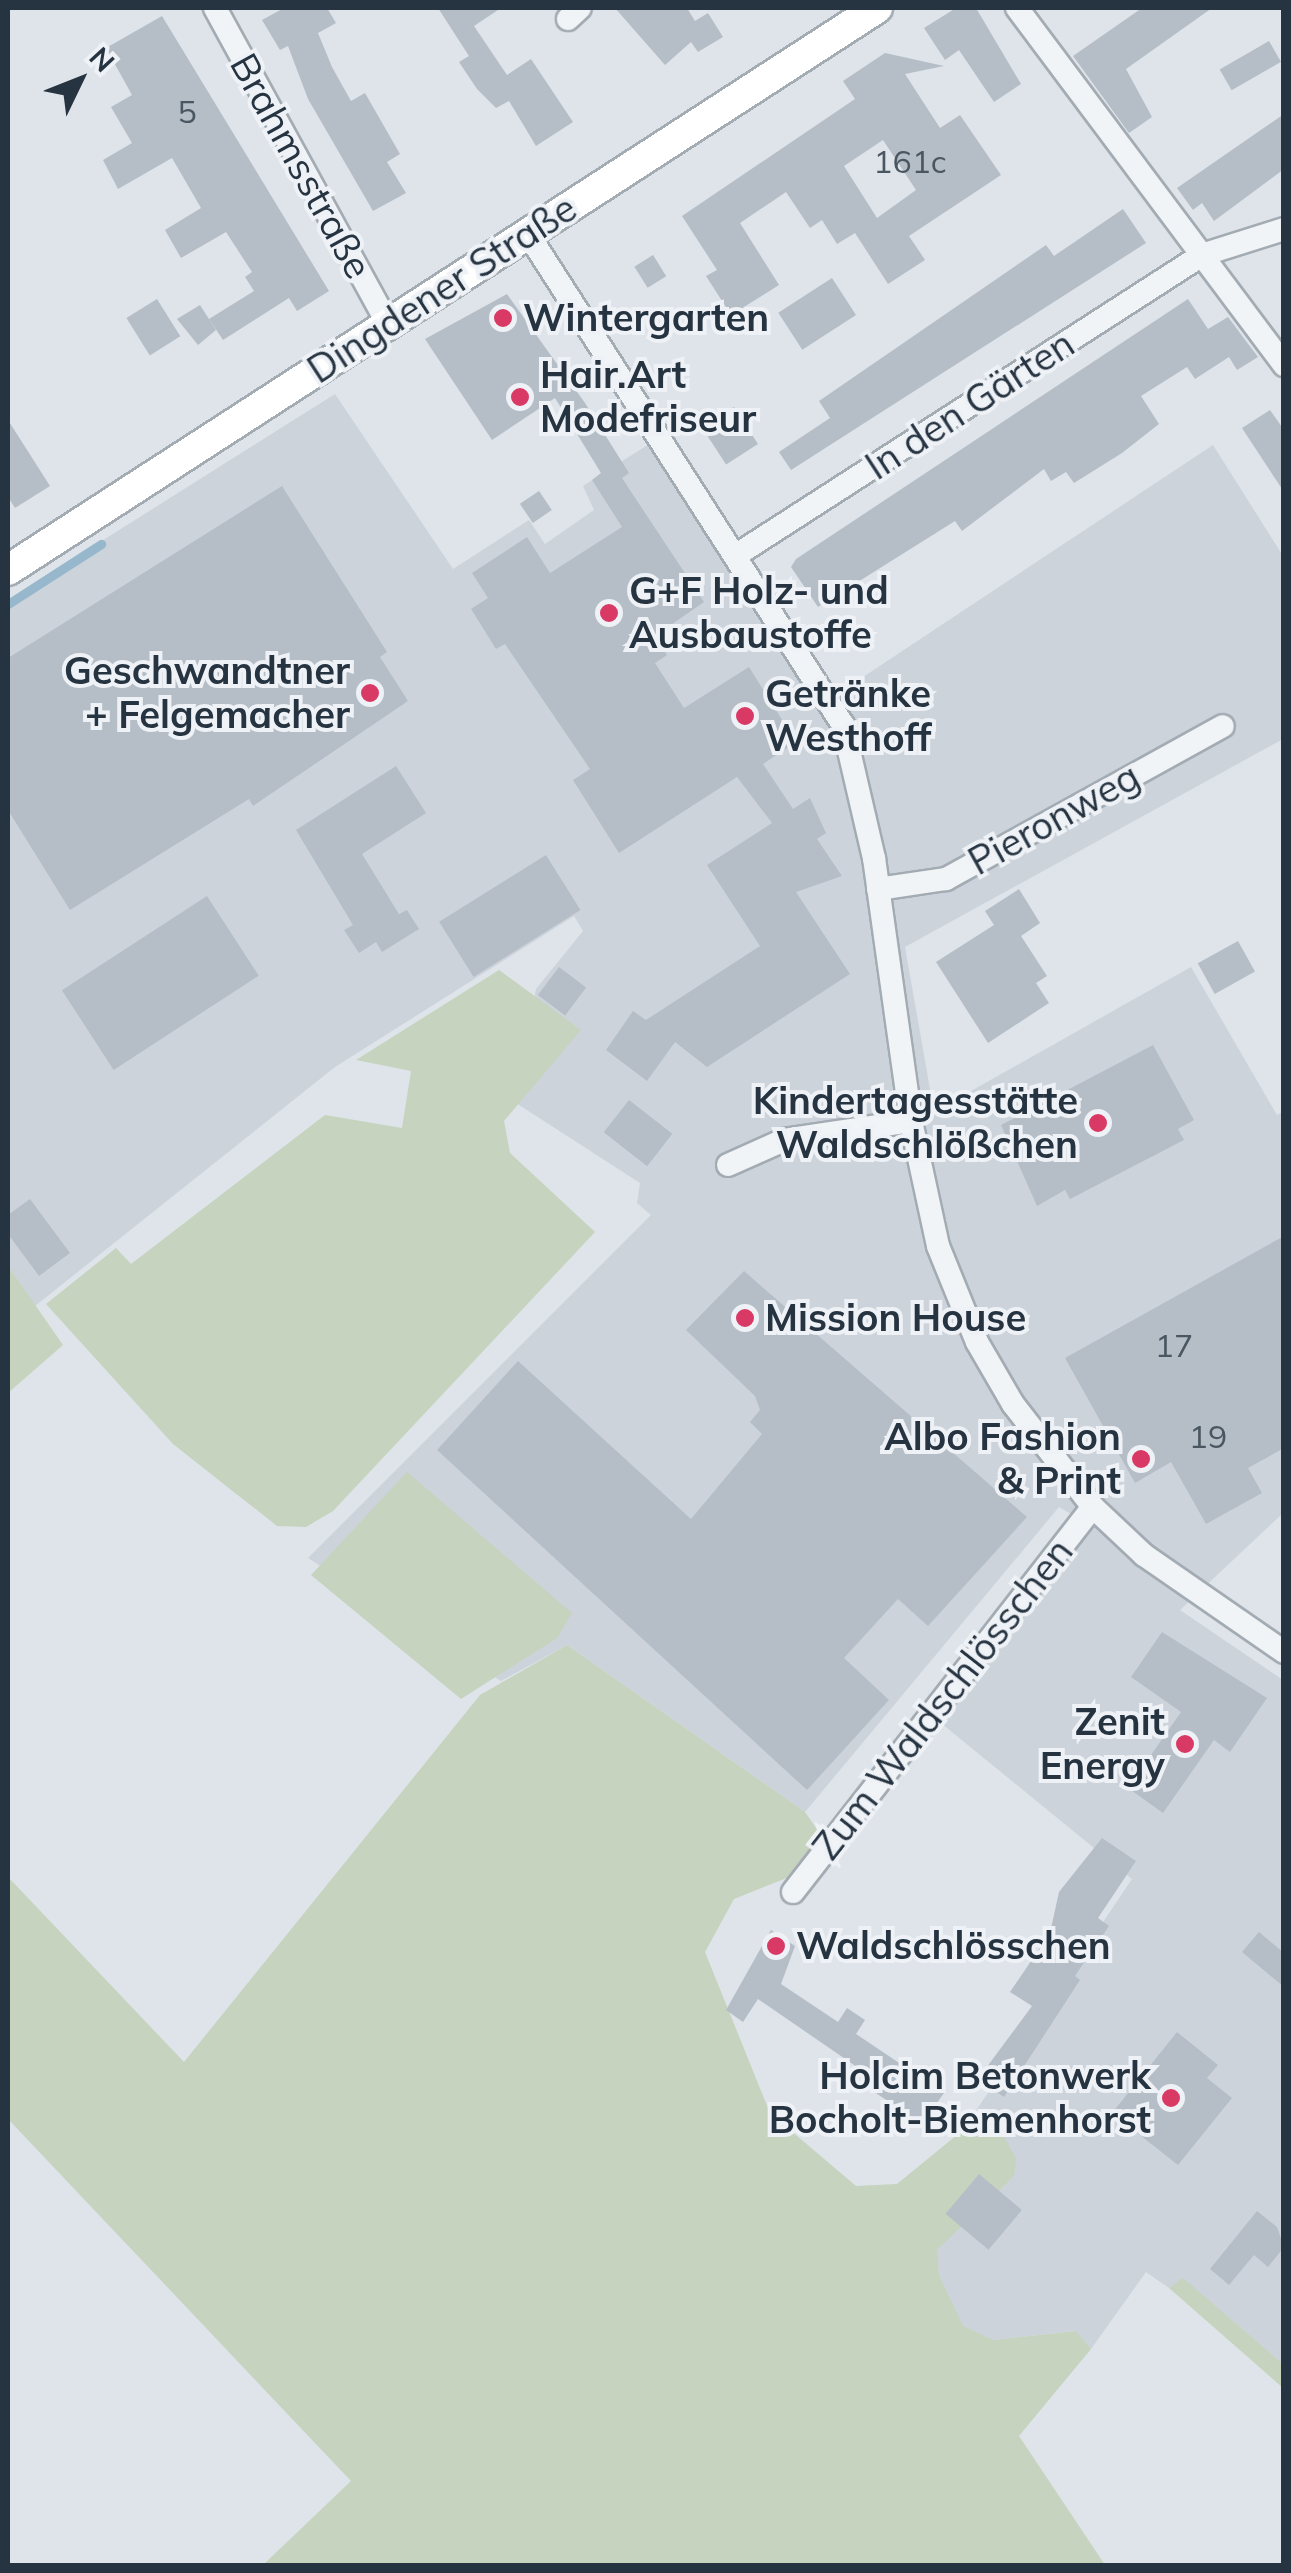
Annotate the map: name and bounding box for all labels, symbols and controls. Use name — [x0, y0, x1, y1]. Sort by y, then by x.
north arrow — [30, 30, 130, 130]
text: N — [82, 40, 122, 79]
street label: Brahmsstraße — [220, 46, 382, 286]
house number: 5 — [177, 92, 197, 130]
house number: 161c — [873, 142, 947, 180]
street label: Dingdener Straße — [299, 185, 585, 393]
place label: Wintergarten — [523, 295, 769, 341]
marker: Wintergarten — [492, 307, 514, 329]
street label: In den Gärten — [857, 321, 1083, 489]
place label: Hair.Art Modefriseur — [540, 352, 756, 442]
marker: Hair.Art Modefriseur — [509, 386, 531, 408]
place label: G+F Holz- und Ausbaustoffe — [629, 568, 889, 658]
marker: G+F Holz- und Ausbaustoffe — [598, 602, 620, 624]
place label: Geschwandtner + Felgemacher — [64, 648, 350, 738]
place label: Getränke Westhoff — [765, 671, 932, 761]
marker: Geschwandtner + Felgemacher — [359, 682, 381, 704]
marker: Getränke Westhoff — [734, 705, 756, 727]
street label: Pieronweg — [961, 753, 1147, 885]
place label: Kindertagesstätte Waldschlößchen — [753, 1078, 1078, 1168]
marker: Kindertagesstätte Waldschlößchen — [1087, 1112, 1109, 1134]
place label: Mission House — [765, 1295, 1026, 1341]
marker: Mission House — [734, 1307, 756, 1329]
house number: 17 — [1155, 1326, 1193, 1364]
place label: Albo Fashion & Print — [884, 1414, 1121, 1504]
house number: 19 — [1189, 1417, 1227, 1455]
marker: Albo Fashion & Print — [1130, 1448, 1152, 1470]
street label: Zum Waldschlösschen — [804, 1529, 1082, 1869]
place label: Zenit Energy — [1040, 1699, 1165, 1788]
marker: Zenit Energy — [1174, 1733, 1196, 1755]
place label: Waldschlösschen — [796, 1923, 1111, 1969]
marker: Waldschlösschen — [765, 1935, 787, 1957]
place label: Holcim Betonwerk Bocholt-Biemenhorst — [769, 2053, 1151, 2142]
marker: Holcim Betonwerk Bocholt-Biemenhorst — [1160, 2087, 1182, 2109]

